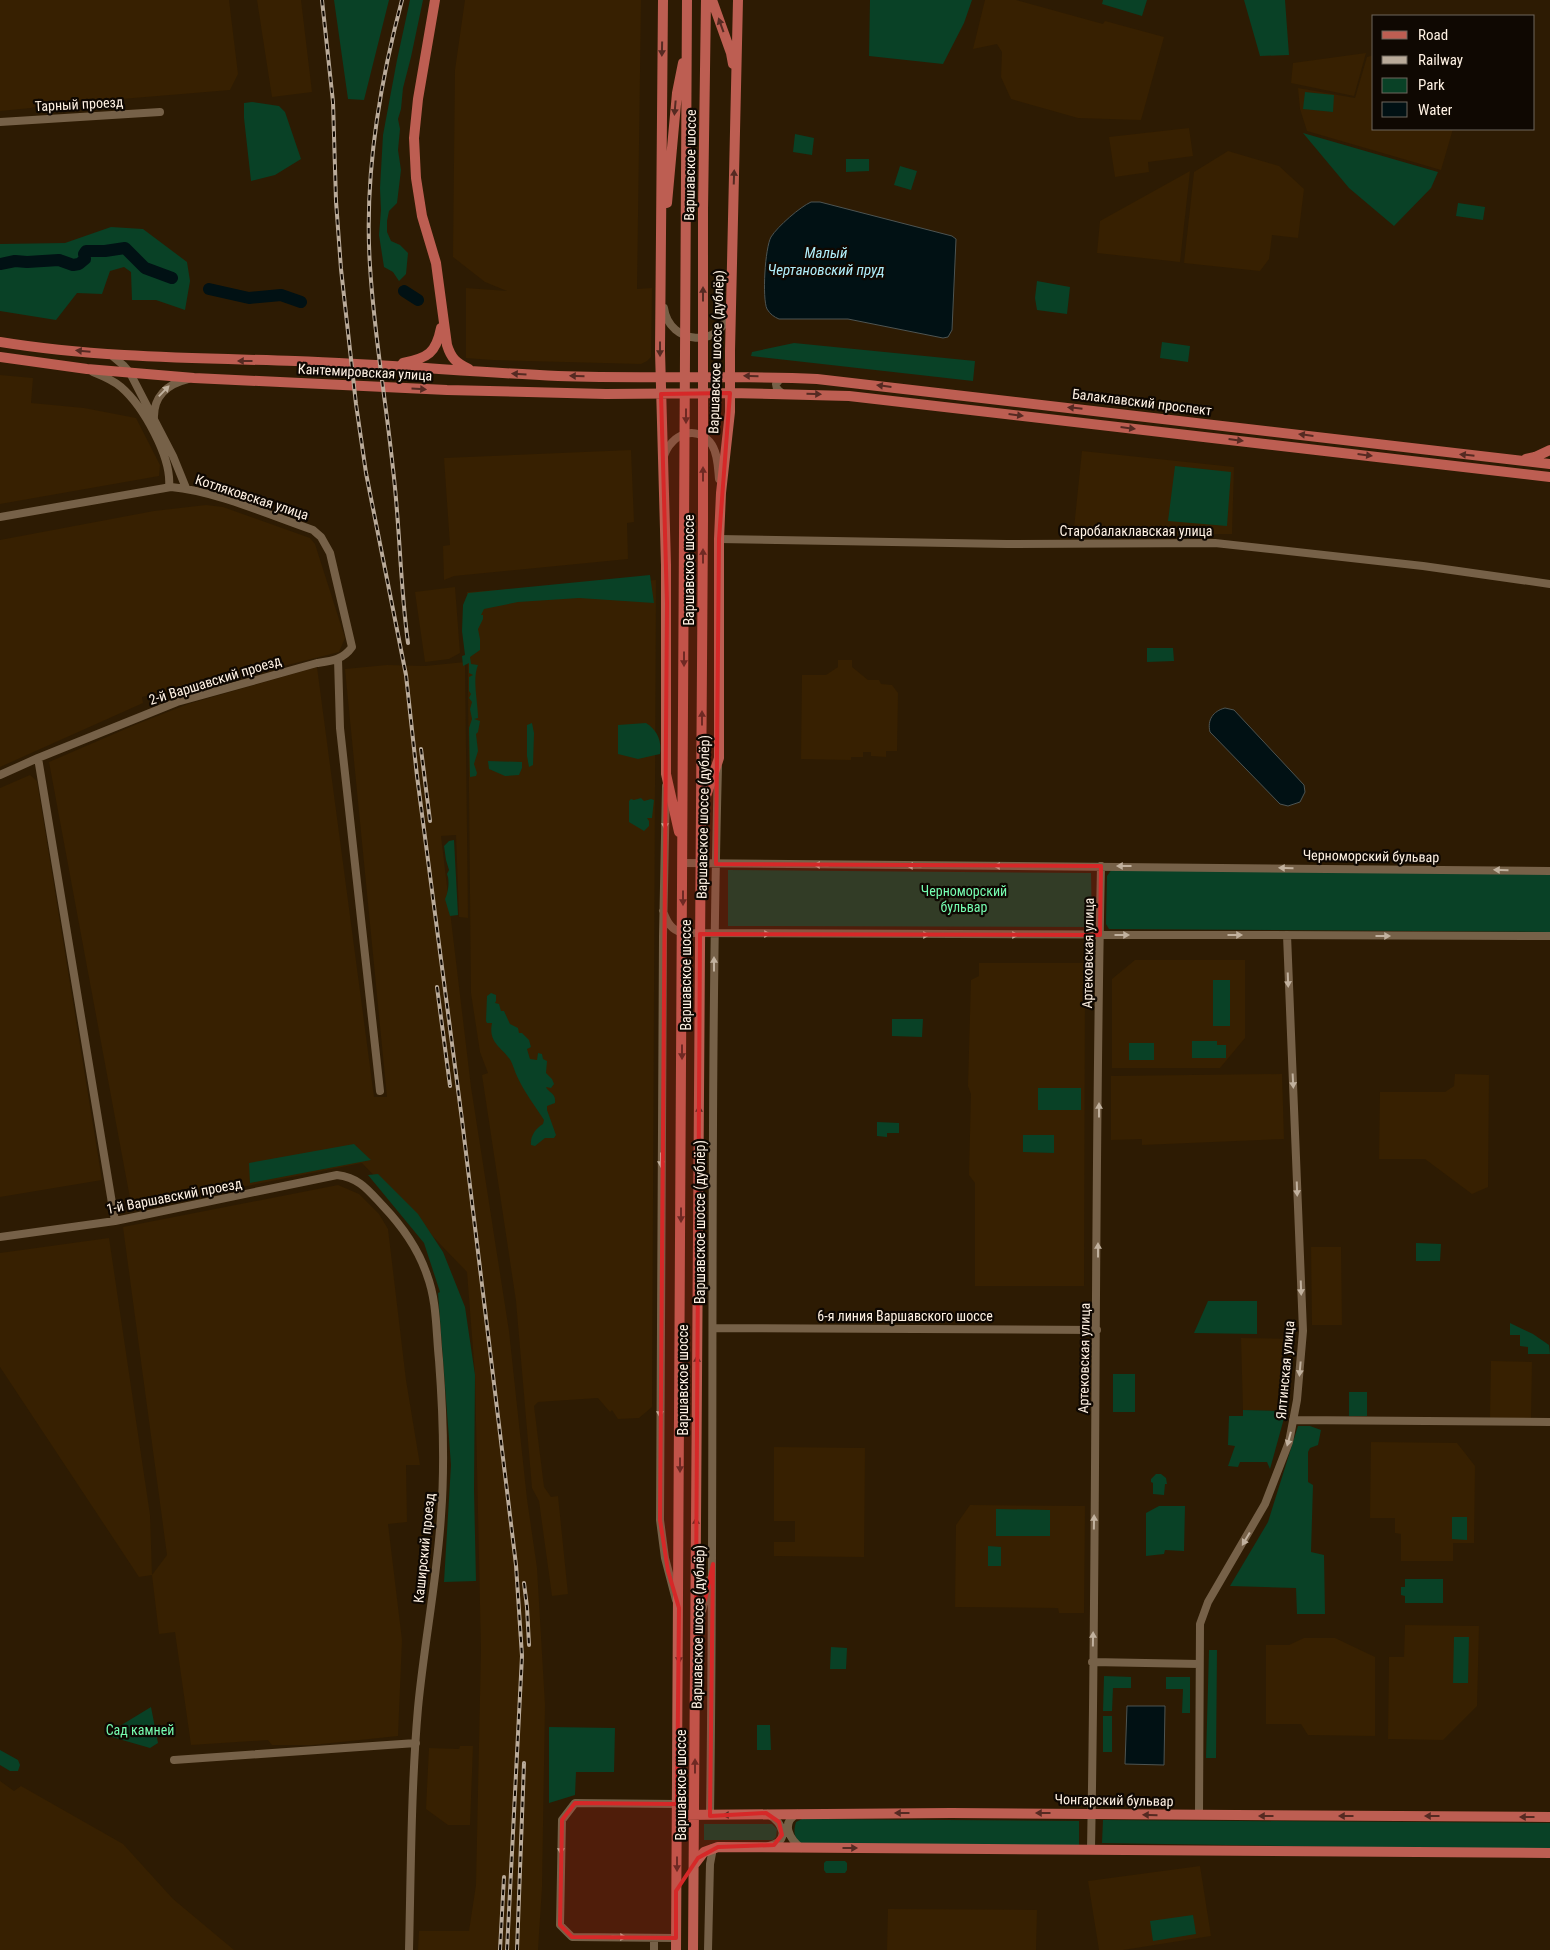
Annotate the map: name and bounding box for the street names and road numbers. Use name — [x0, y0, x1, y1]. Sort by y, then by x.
street label: Тарный проезд — [34, 94, 124, 114]
street label: Варшавское шоссе — [681, 109, 699, 221]
street label: Варшавское шоссе (дублёр) — [705, 270, 728, 434]
street label: Кантемировская улица — [297, 360, 433, 384]
street label: Балаклавский проспект — [1071, 386, 1213, 419]
street label: Котляковская улица — [193, 471, 311, 523]
street label: Варшавское шоссе — [681, 514, 697, 626]
street label: Старобалаклавская улица — [1059, 523, 1213, 539]
street label: 2-й Варшавский проезд — [147, 652, 284, 708]
street label: Варшавское шоссе (дублёр) — [694, 735, 713, 899]
street label: Черноморский бульвар — [1303, 847, 1439, 865]
street label: Артековская улица — [1079, 897, 1097, 1009]
street label: Варшавское шоссе — [678, 919, 694, 1031]
street label: Варшавское шоссе (дублёр) — [692, 1140, 709, 1304]
street label: 1-й Варшавский проезд — [105, 1175, 244, 1217]
street label: Артековская улица — [1075, 1302, 1093, 1414]
street label: 6-я линия Варшавского шоссе — [817, 1308, 993, 1324]
street label: Ялтинская улица — [1273, 1320, 1297, 1420]
street label: Варшавское шоссе — [675, 1324, 691, 1436]
street label: Каширский проезд — [410, 1492, 438, 1604]
street label: Варшавское шоссе (дублёр) — [689, 1545, 708, 1709]
street label: Варшавское шоссе — [673, 1729, 689, 1841]
street label: Чонгарский бульвар — [1054, 1791, 1174, 1809]

